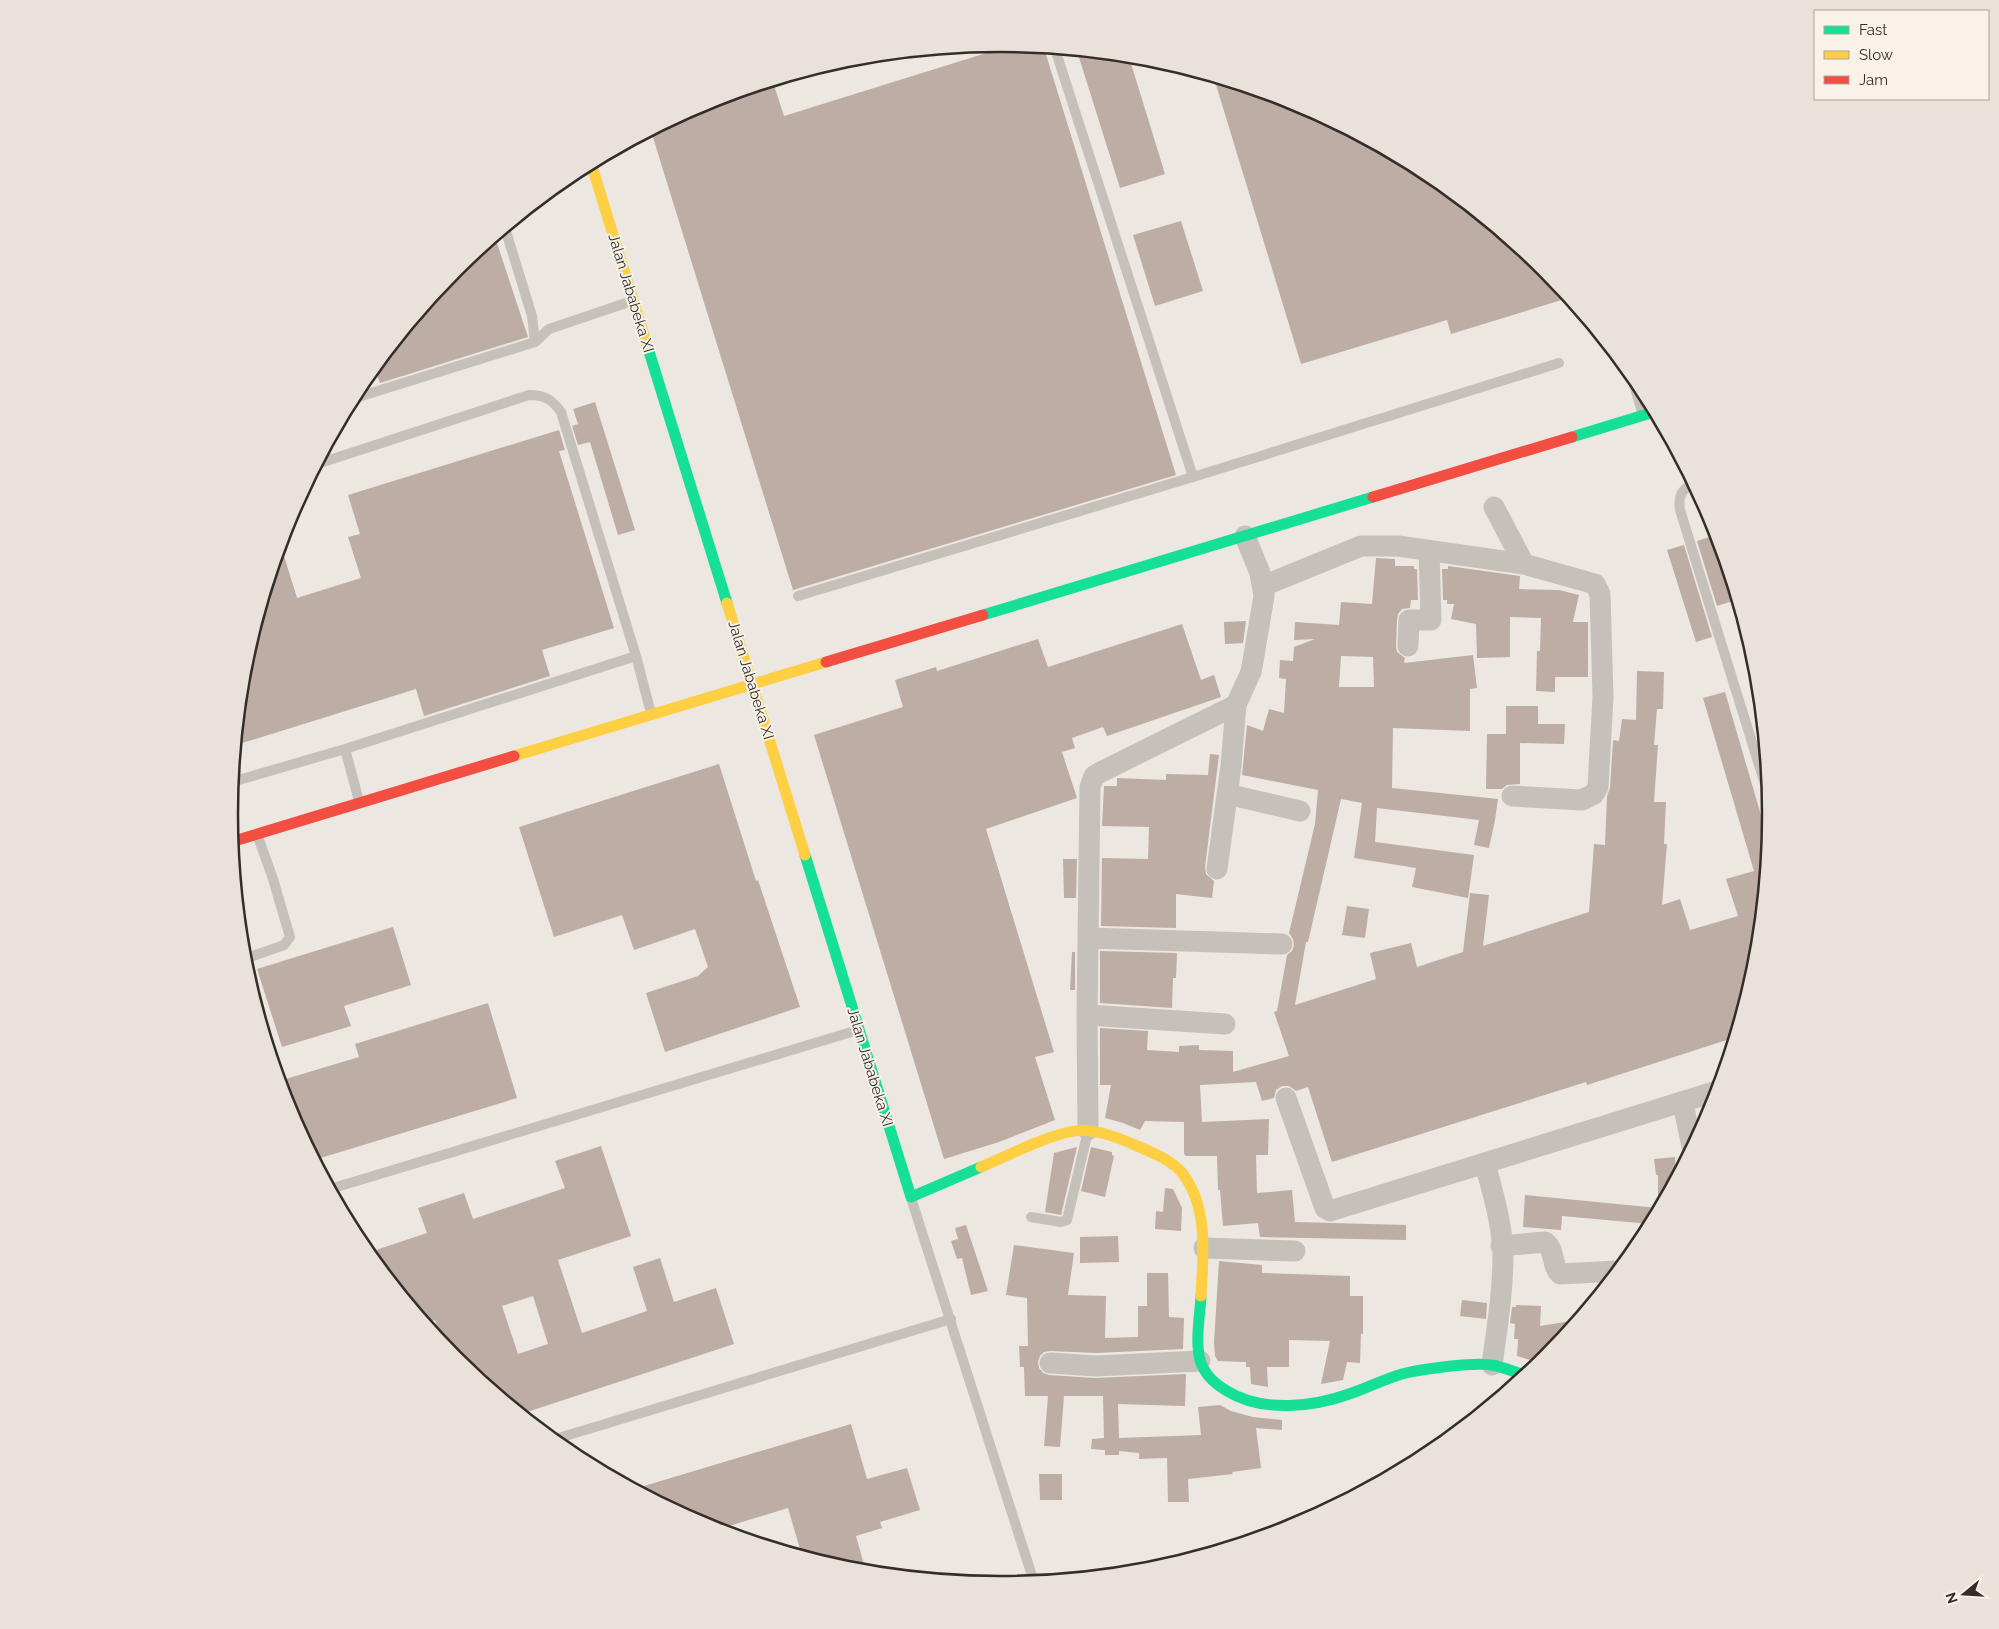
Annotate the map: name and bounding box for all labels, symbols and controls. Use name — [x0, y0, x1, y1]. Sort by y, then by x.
legend — [1814, 10, 1989, 100]
text: Fast — [1859, 21, 1887, 39]
text: Slow — [1859, 46, 1893, 64]
text: Jam — [1859, 71, 1888, 89]
street label: Jalan Jababeka XI — [604, 231, 658, 355]
street label: Jalan Jababeka XI — [724, 618, 778, 742]
street label: Jalan Jababeka XI — [843, 1005, 897, 1129]
north arrow — [1939, 1569, 1989, 1619]
text: N — [1942, 1590, 1961, 1606]

